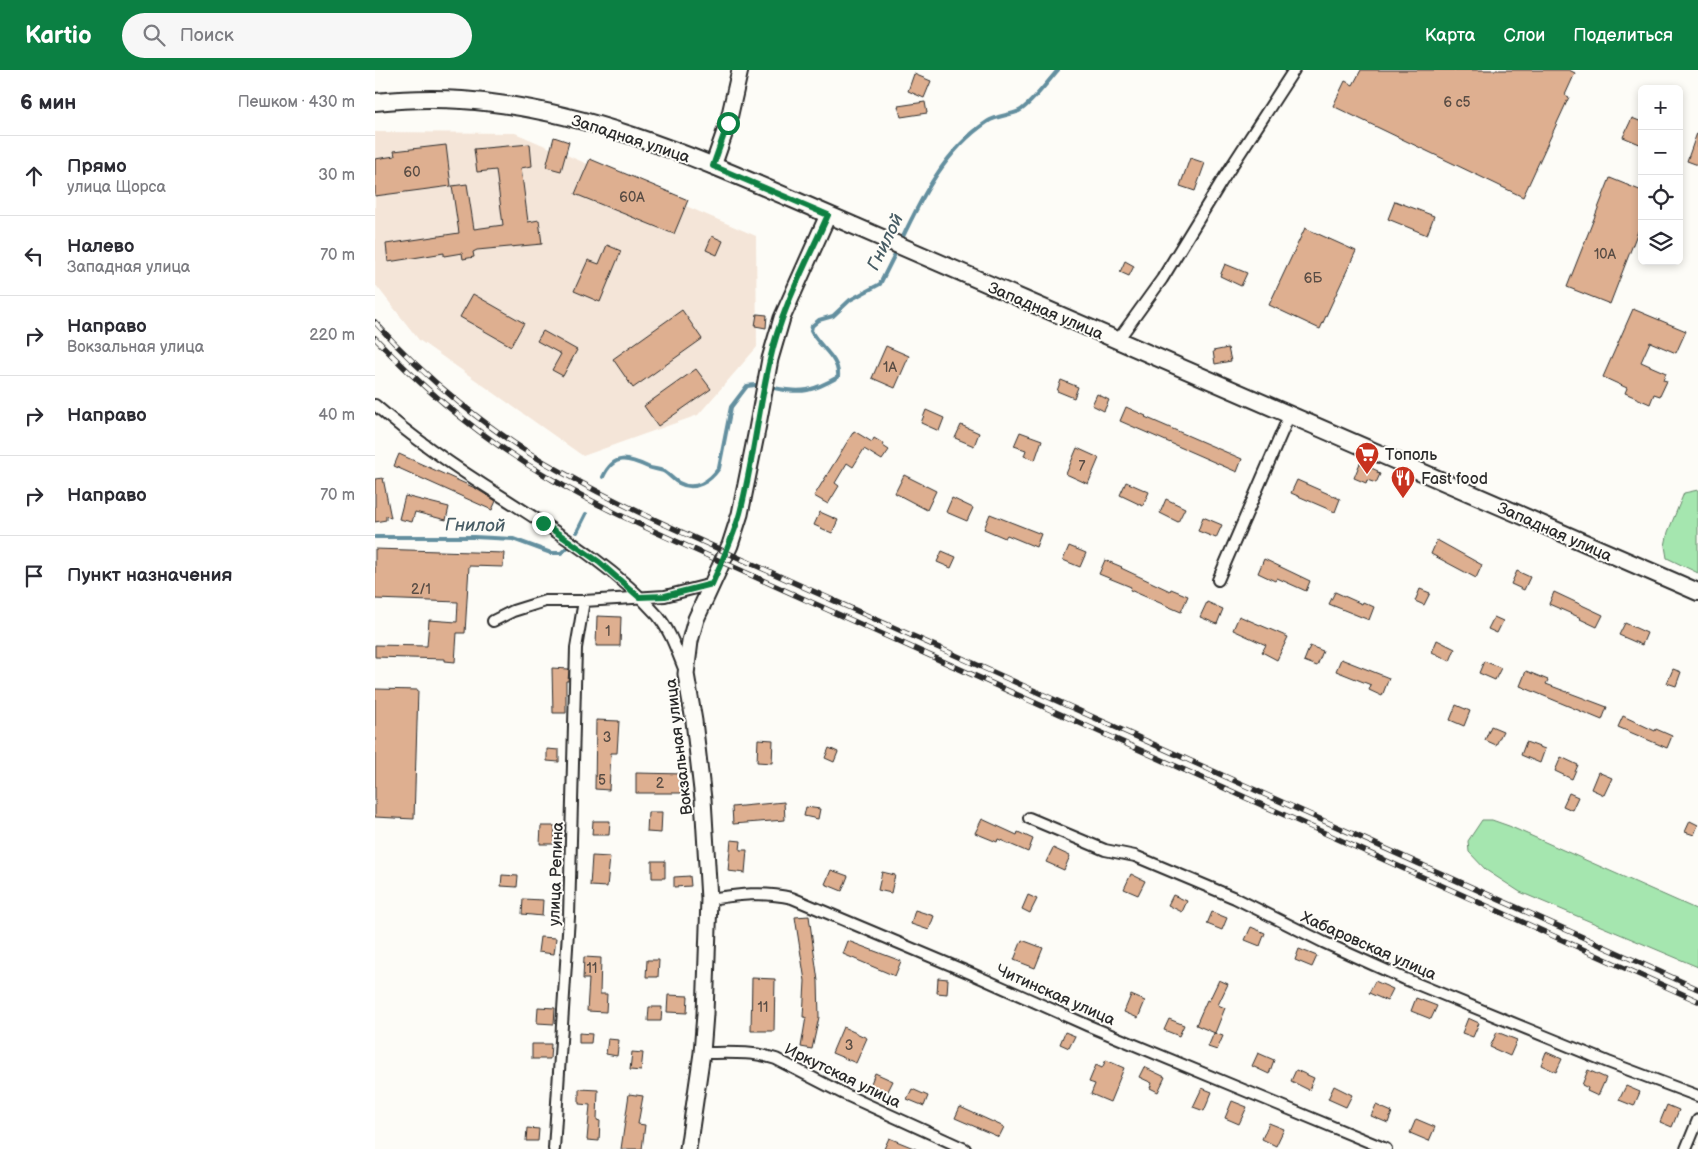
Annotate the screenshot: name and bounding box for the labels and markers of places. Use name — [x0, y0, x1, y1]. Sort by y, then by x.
supermarket icon: Тополь — [1354, 441, 1380, 475]
place label: Тополь — [1385, 446, 1437, 465]
restaurant icon: Fast food — [1390, 465, 1416, 499]
place label: Fast food — [1421, 470, 1488, 489]

